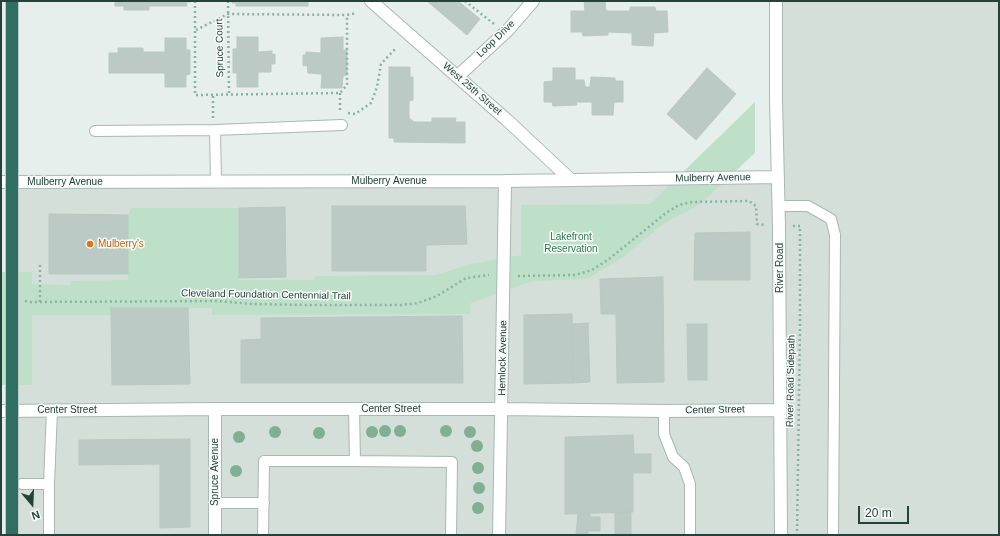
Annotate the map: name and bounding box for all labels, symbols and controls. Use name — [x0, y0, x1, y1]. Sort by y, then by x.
street label: Spruce Court — [213, 18, 227, 78]
street label: Loop Drive — [474, 18, 518, 60]
street label: West 25th Street — [440, 60, 504, 118]
street label: Mulberry Avenue — [675, 171, 751, 185]
street label: Mulberry Avenue — [351, 175, 427, 187]
street label: Mulberry Avenue — [27, 176, 103, 188]
park label: Lakefront Reservation — [544, 231, 598, 254]
place label: Mulberry's — [98, 238, 144, 250]
marker: Mulberry's — [85, 239, 95, 249]
street label: River Road — [774, 243, 786, 293]
street label: Cleveland Foundation Centennial Trail — [181, 288, 351, 302]
street label: Hemlock Avenue — [496, 320, 510, 396]
street label: River Road Sidepath — [784, 335, 798, 427]
street label: Center Street — [361, 403, 421, 415]
street label: Center Street — [685, 403, 745, 417]
street label: Center Street — [37, 404, 97, 416]
street label: Spruce Avenue — [209, 438, 221, 506]
north arrow — [12, 484, 52, 524]
scale bar — [860, 498, 911, 524]
text: 20 m — [865, 506, 892, 520]
text: N — [30, 508, 42, 522]

